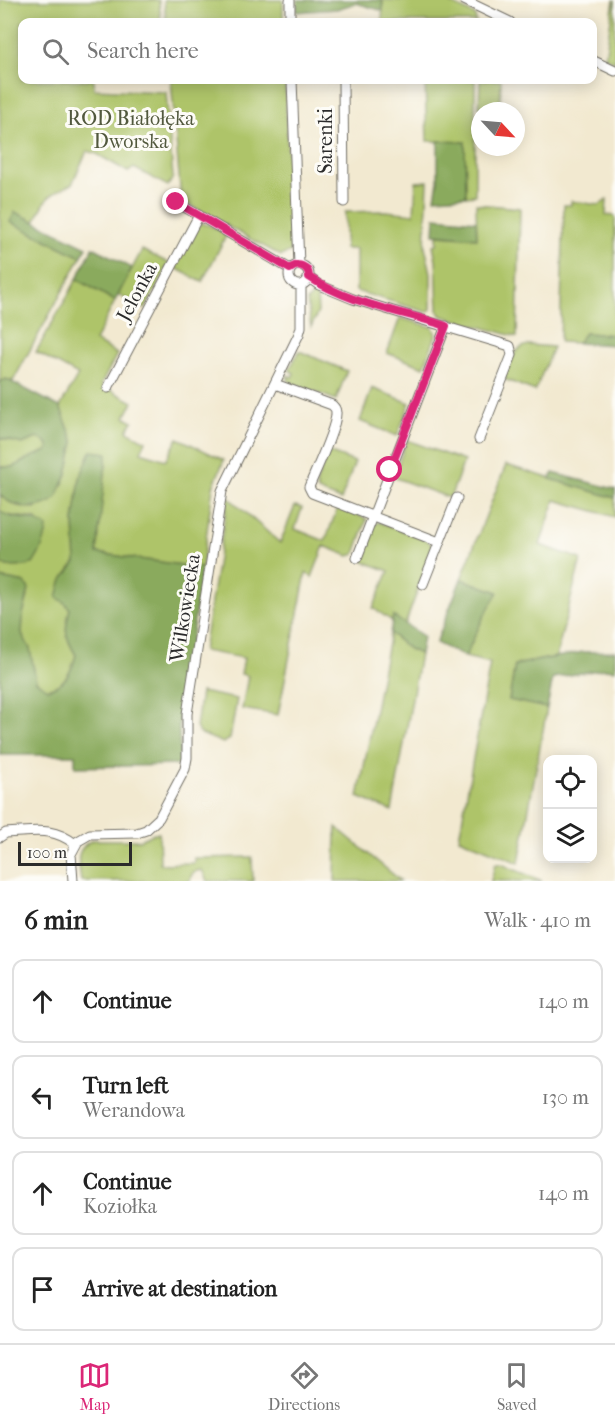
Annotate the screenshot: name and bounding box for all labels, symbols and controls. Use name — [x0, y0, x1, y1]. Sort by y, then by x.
search box — [18, 18, 597, 84]
icon: search — [39, 35, 72, 68]
text: Search here — [87, 38, 199, 64]
north arrow — [471, 102, 525, 156]
park label: ROD Białołęka Dworska — [67, 107, 195, 153]
street label: Sarenki — [314, 108, 337, 174]
route end — [162, 188, 188, 214]
street label: Jelonka — [111, 258, 162, 327]
route start — [376, 456, 402, 482]
street label: Wilkowiecka — [165, 551, 205, 665]
map controls — [543, 755, 597, 863]
button: locate — [543, 755, 597, 809]
button: layers — [543, 809, 597, 863]
scale bar — [18, 839, 132, 866]
text: 100 m — [27, 843, 67, 862]
text: 6 min — [24, 905, 88, 936]
text: Walk · 410 m — [484, 909, 591, 932]
icon: ahead — [26, 985, 59, 1018]
text: Continue — [83, 988, 172, 1014]
text: 140 m — [538, 990, 589, 1013]
text: Turn left — [83, 1073, 169, 1099]
icon: left — [26, 1081, 59, 1114]
text: 130 m — [542, 1086, 589, 1109]
text: Werandowa — [83, 1099, 185, 1122]
text: Continue — [83, 1169, 172, 1195]
icon: ahead — [26, 1177, 59, 1210]
text: 140 m — [538, 1182, 589, 1205]
text: Koziołka — [83, 1195, 157, 1218]
icon: arrive — [26, 1273, 59, 1306]
text: Arrive at destination — [83, 1276, 277, 1302]
tab: Map — [78, 1359, 111, 1414]
tab: Directions — [268, 1359, 340, 1414]
tab: Saved — [497, 1359, 537, 1414]

